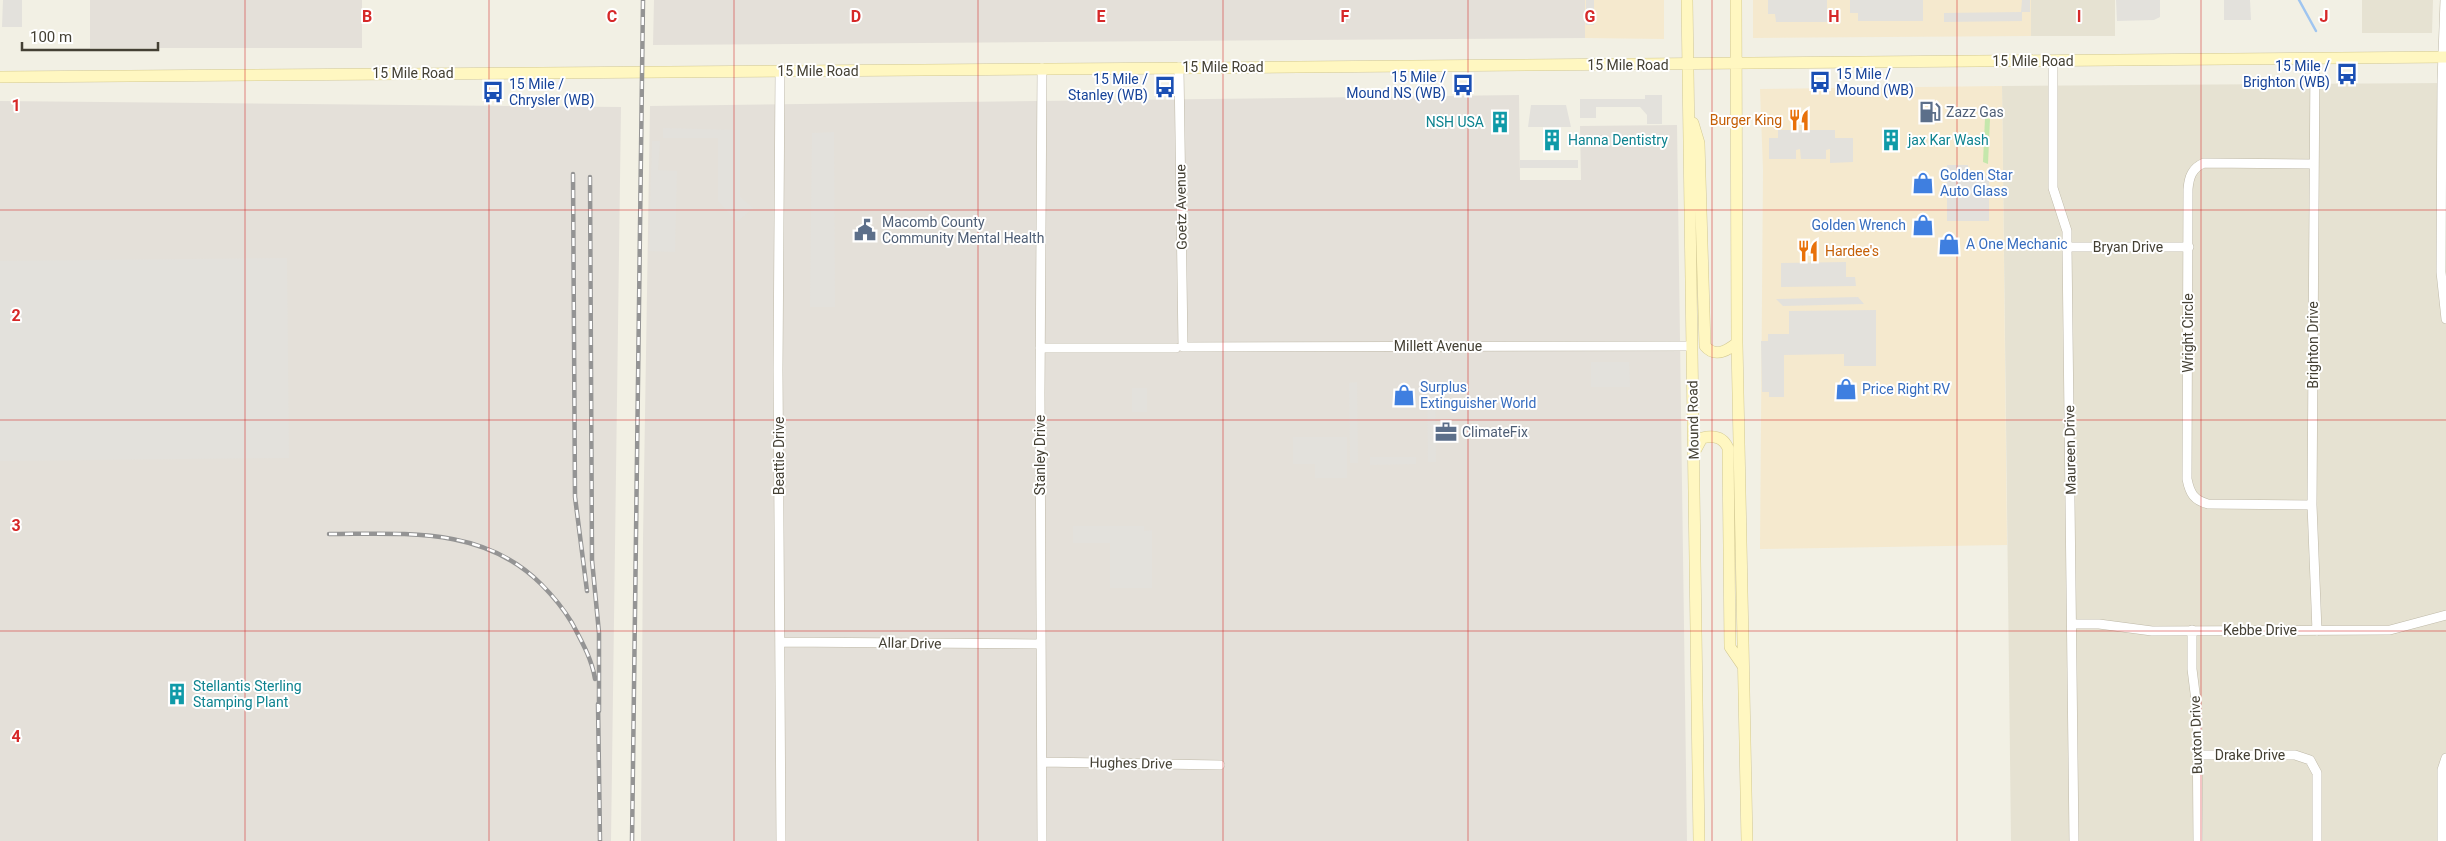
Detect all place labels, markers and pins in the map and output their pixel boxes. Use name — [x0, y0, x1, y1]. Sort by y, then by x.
place label: 15 Mile / Brighton (WB) — [2243, 58, 2330, 91]
bus stop icon: 15 Mile / Brighton (WB) — [2334, 61, 2360, 87]
place label: 15 Mile / Mound (WB) — [1836, 66, 1914, 99]
place label: 15 Mile / Mound NS (WB) — [1346, 69, 1446, 102]
bus stop icon: 15 Mile / Mound (WB) — [1807, 69, 1833, 95]
place label: 15 Mile / Stanley (WB) — [1068, 71, 1148, 104]
bus stop icon: 15 Mile / Mound NS (WB) — [1450, 72, 1476, 98]
bus stop icon: 15 Mile / Stanley (WB) — [1152, 74, 1178, 100]
place label: 15 Mile / Chrysler (WB) — [509, 76, 595, 109]
bus stop icon: 15 Mile / Chrysler (WB) — [480, 79, 506, 105]
fuel station icon: Zazz Gas — [1917, 99, 1943, 125]
place label: Zazz Gas — [1946, 104, 2004, 120]
restaurant icon: Burger King — [1786, 107, 1812, 133]
building icon: NSH USA — [1487, 109, 1513, 135]
place label: Burger King — [1710, 112, 1782, 128]
place label: NSH USA — [1426, 114, 1484, 130]
building icon: Hanna Dentistry — [1539, 127, 1565, 153]
building icon: jax Kar Wash — [1878, 127, 1904, 153]
place label: Hanna Dentistry — [1568, 132, 1668, 148]
place label: jax Kar Wash — [1907, 132, 1989, 148]
place label: Golden Star Auto Glass — [1940, 167, 2013, 199]
shop icon: Golden Star Auto Glass — [1910, 170, 1936, 196]
shop icon: Golden Wrench — [1910, 212, 1936, 238]
place label: Macomb County Community Mental Health — [882, 214, 1044, 246]
public building icon: Macomb County Community Mental Health — [852, 217, 878, 243]
place label: Golden Wrench — [1811, 217, 1906, 233]
shop icon: A One Mechanic — [1936, 231, 1962, 257]
place label: A One Mechanic — [1966, 236, 2068, 252]
restaurant icon: Hardee's — [1795, 238, 1821, 264]
place label: Hardee's — [1825, 243, 1879, 259]
shop icon: Price Right RV — [1833, 376, 1859, 402]
place label: Surplus Extinguisher World — [1420, 379, 1536, 411]
place label: Price Right RV — [1862, 381, 1950, 397]
shop icon: Surplus Extinguisher World — [1391, 382, 1417, 408]
office icon: ClimateFix — [1433, 419, 1459, 445]
place label: ClimateFix — [1462, 424, 1528, 440]
place label: Stellantis Sterling Stamping Plant — [193, 678, 302, 710]
building icon: Stellantis Sterling Stamping Plant — [164, 681, 190, 707]

